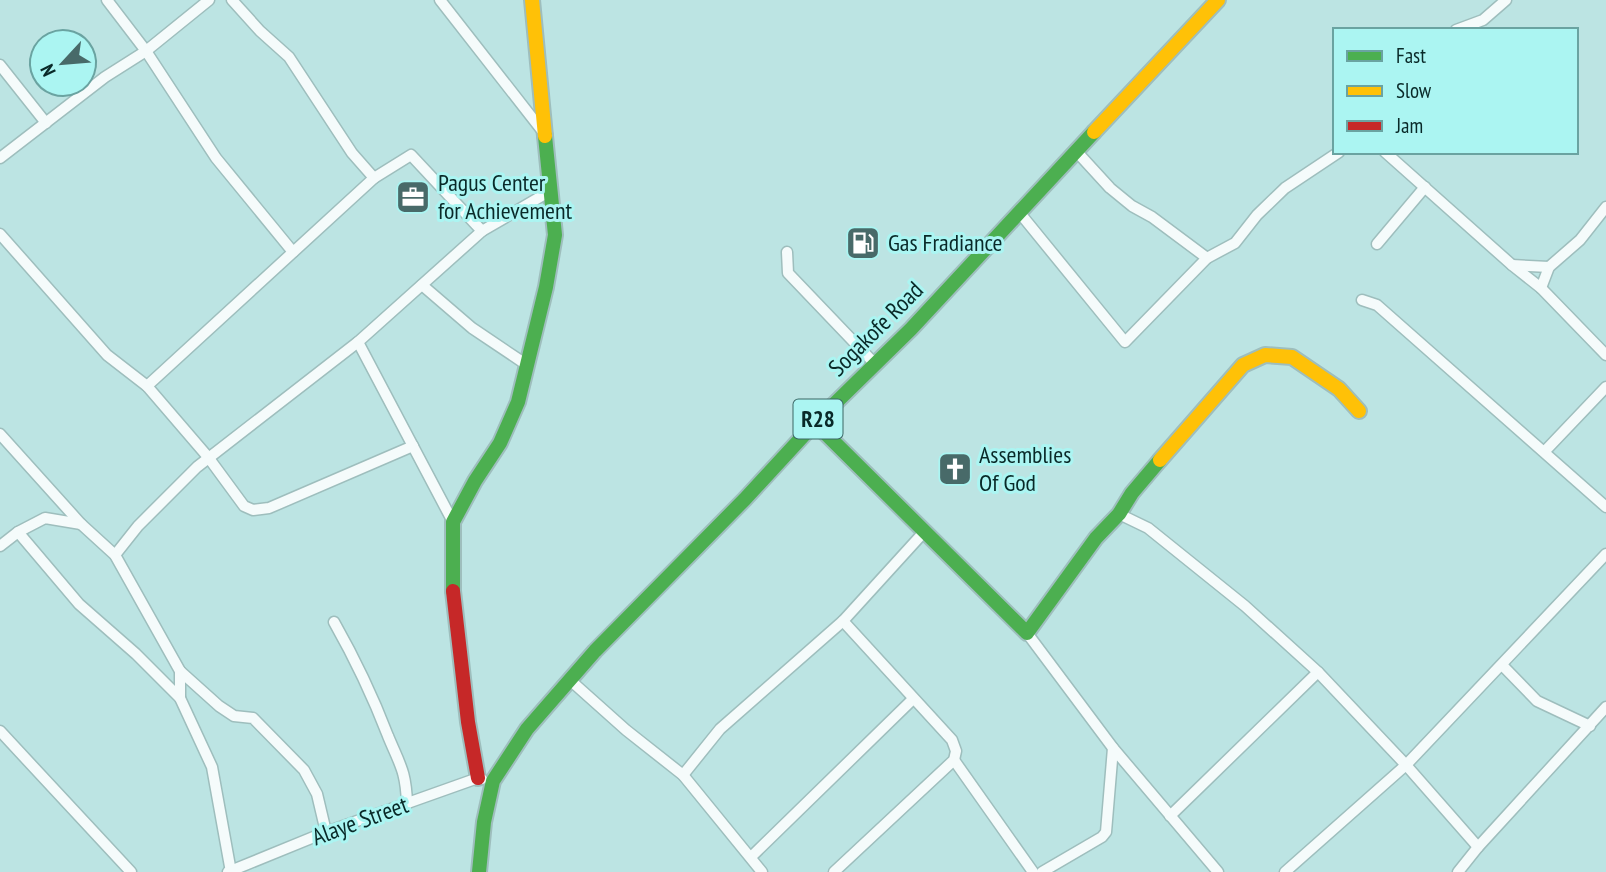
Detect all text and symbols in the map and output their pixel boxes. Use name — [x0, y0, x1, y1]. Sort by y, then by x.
north arrow — [28, 28, 98, 98]
legend — [1333, 28, 1578, 154]
text: Fast — [1396, 42, 1426, 69]
text: N — [35, 61, 61, 80]
text: Slow — [1396, 77, 1432, 104]
text: Jam — [1395, 112, 1423, 139]
place label: Pagus Center for Achievement — [438, 167, 573, 226]
office icon: Pagus Center for Achievement — [394, 178, 432, 216]
fuel station icon: Gas Fradiance — [844, 224, 882, 262]
place label: Gas Fradiance — [888, 227, 1002, 258]
street label: Sogakofe Road — [822, 275, 930, 383]
road number: R28 — [794, 400, 842, 438]
place label: Assemblies Of God — [979, 439, 1071, 498]
church icon: Assemblies Of God — [936, 450, 974, 488]
street label: Alaye Street — [307, 789, 413, 852]

